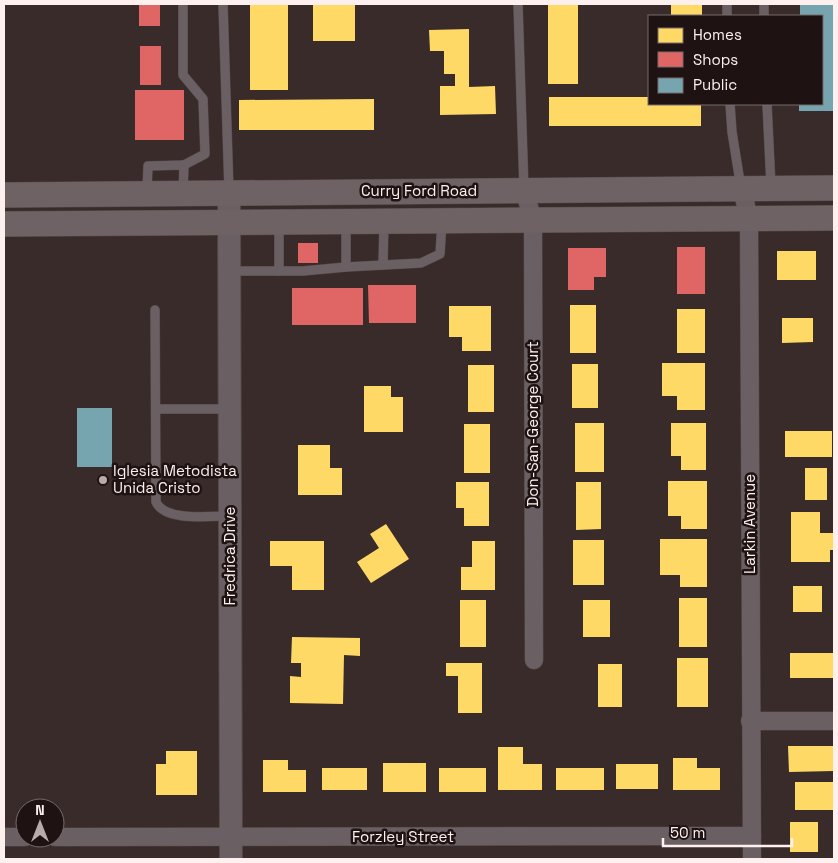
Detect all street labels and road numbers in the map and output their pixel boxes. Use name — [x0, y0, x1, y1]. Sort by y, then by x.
street label: Curry Ford Road — [361, 181, 477, 200]
street label: Don-San-George Court — [523, 341, 542, 507]
street label: Larkin Avenue — [740, 474, 759, 574]
street label: Fredrica Drive — [220, 507, 239, 605]
street label: Forzley Street — [352, 827, 454, 846]

